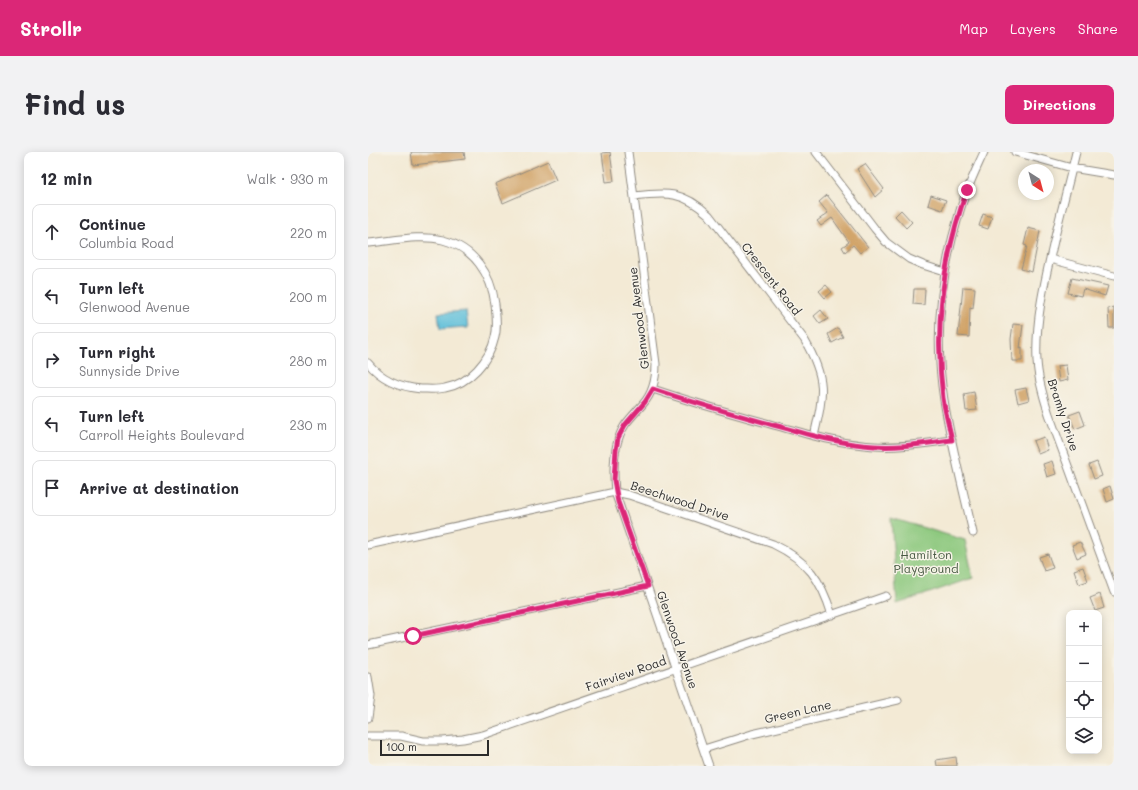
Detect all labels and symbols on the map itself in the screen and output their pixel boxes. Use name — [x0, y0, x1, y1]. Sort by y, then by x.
north arrow — [1018, 164, 1054, 200]
route end — [958, 181, 976, 199]
street label: Crescent Road — [738, 239, 805, 318]
street label: Glenwood Avenue — [624, 266, 652, 370]
street label: Bramly Drive — [1045, 376, 1083, 453]
street label: Beechwood Drive — [629, 477, 732, 524]
park label: Hamilton Playground — [893, 546, 959, 576]
street label: Glenwood Avenue — [654, 589, 702, 691]
route start — [404, 627, 422, 645]
street label: Fairview Road — [583, 652, 669, 694]
street label: Green Lane — [763, 696, 833, 726]
scale bar — [380, 738, 489, 757]

